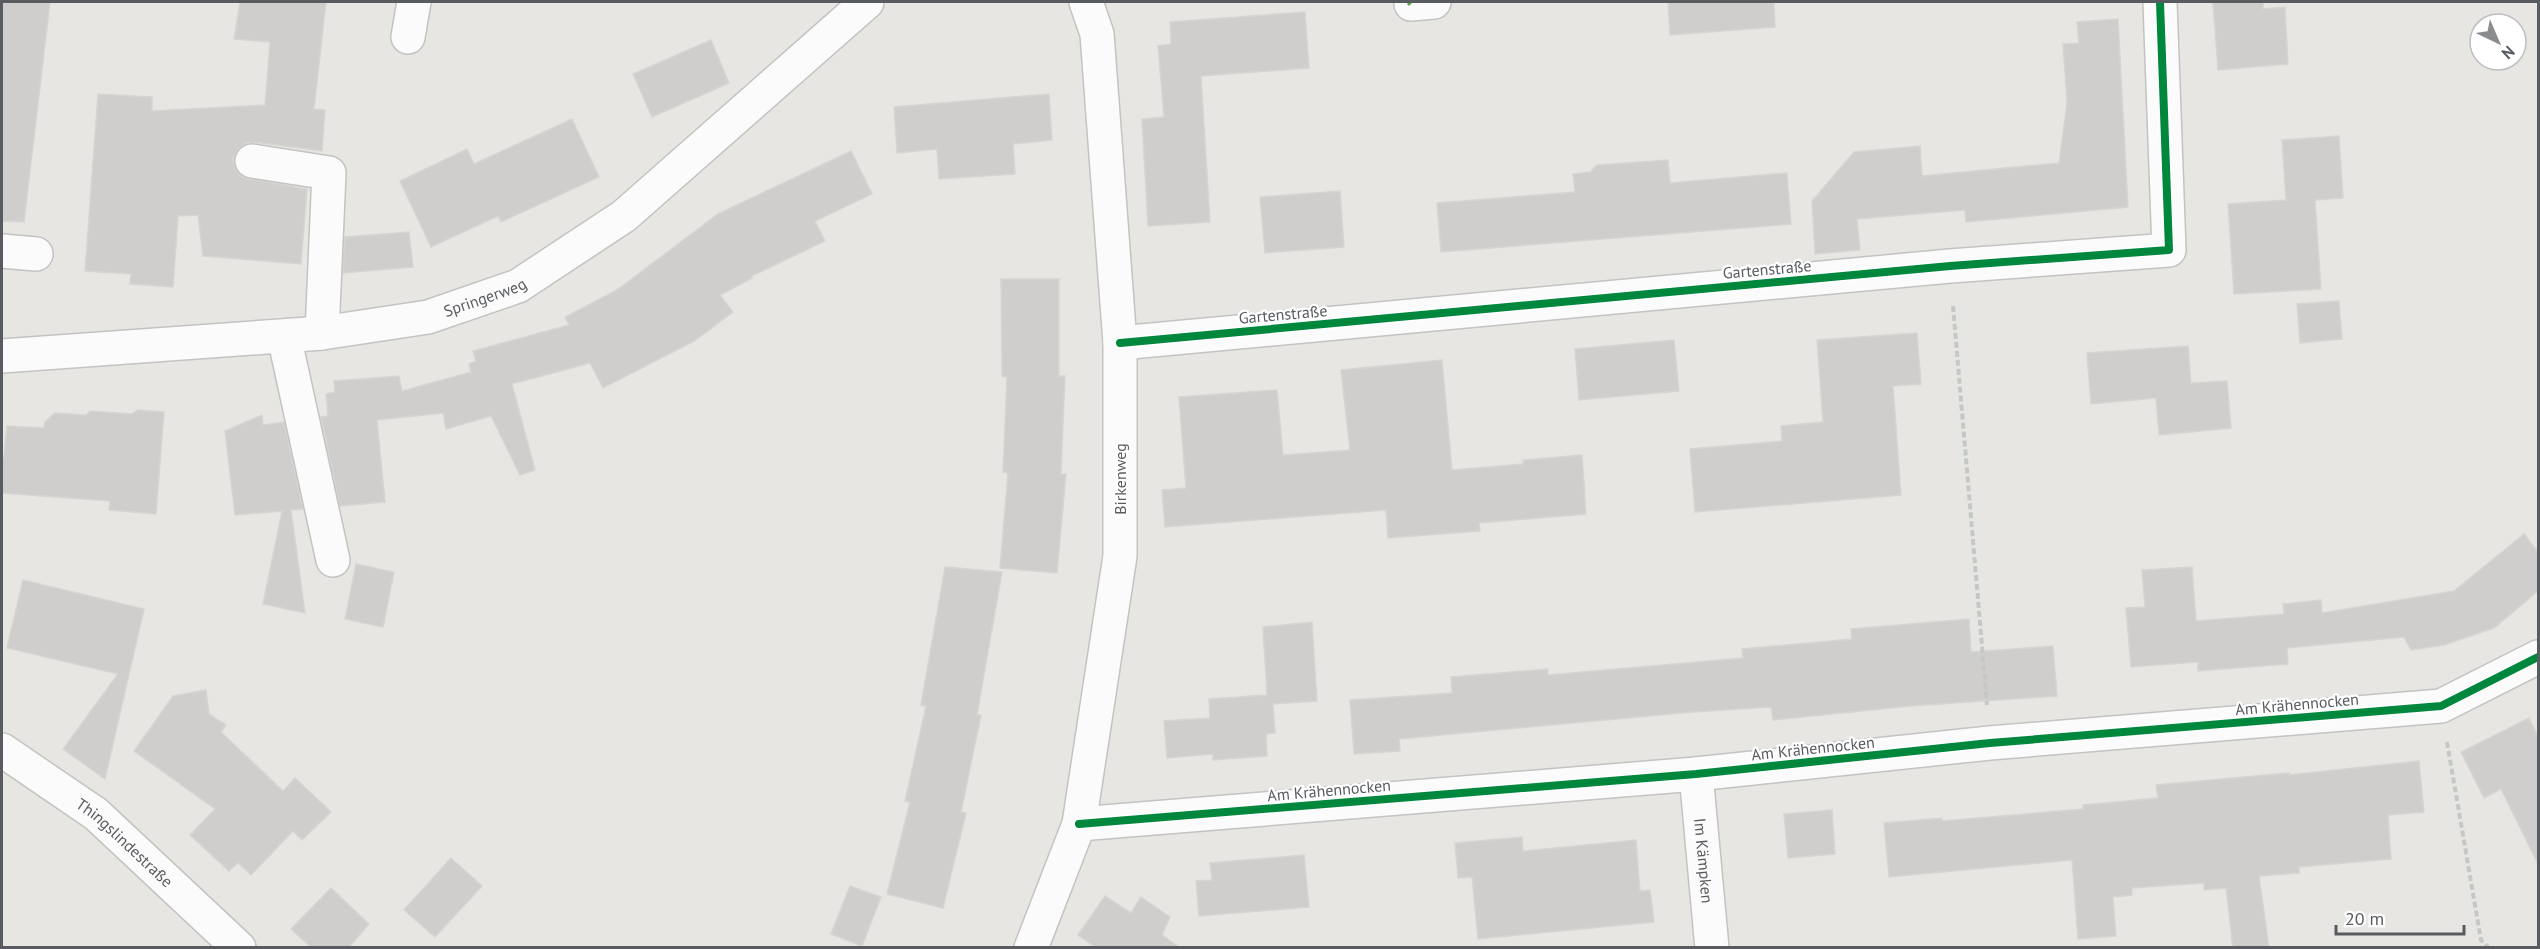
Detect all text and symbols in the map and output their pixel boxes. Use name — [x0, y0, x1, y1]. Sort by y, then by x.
north arrow — [2468, 12, 2528, 72]
text: N — [2498, 42, 2519, 64]
street label: Gartenstraße — [1722, 255, 1812, 283]
street label: Springerweg — [441, 273, 530, 321]
street label: Gartenstraße — [1238, 300, 1328, 328]
street label: Birkenweg — [1110, 443, 1130, 515]
street label: Am Krähennocken — [2234, 689, 2360, 719]
street label: Am Krähennocken — [1750, 732, 1876, 764]
street label: Am Krähennocken — [1266, 775, 1392, 805]
street label: Thingslindestraße — [73, 794, 177, 891]
street label: Im Kämpken — [1690, 817, 1718, 904]
scale bar — [2336, 898, 2464, 936]
text: 20 m — [2345, 907, 2384, 930]

